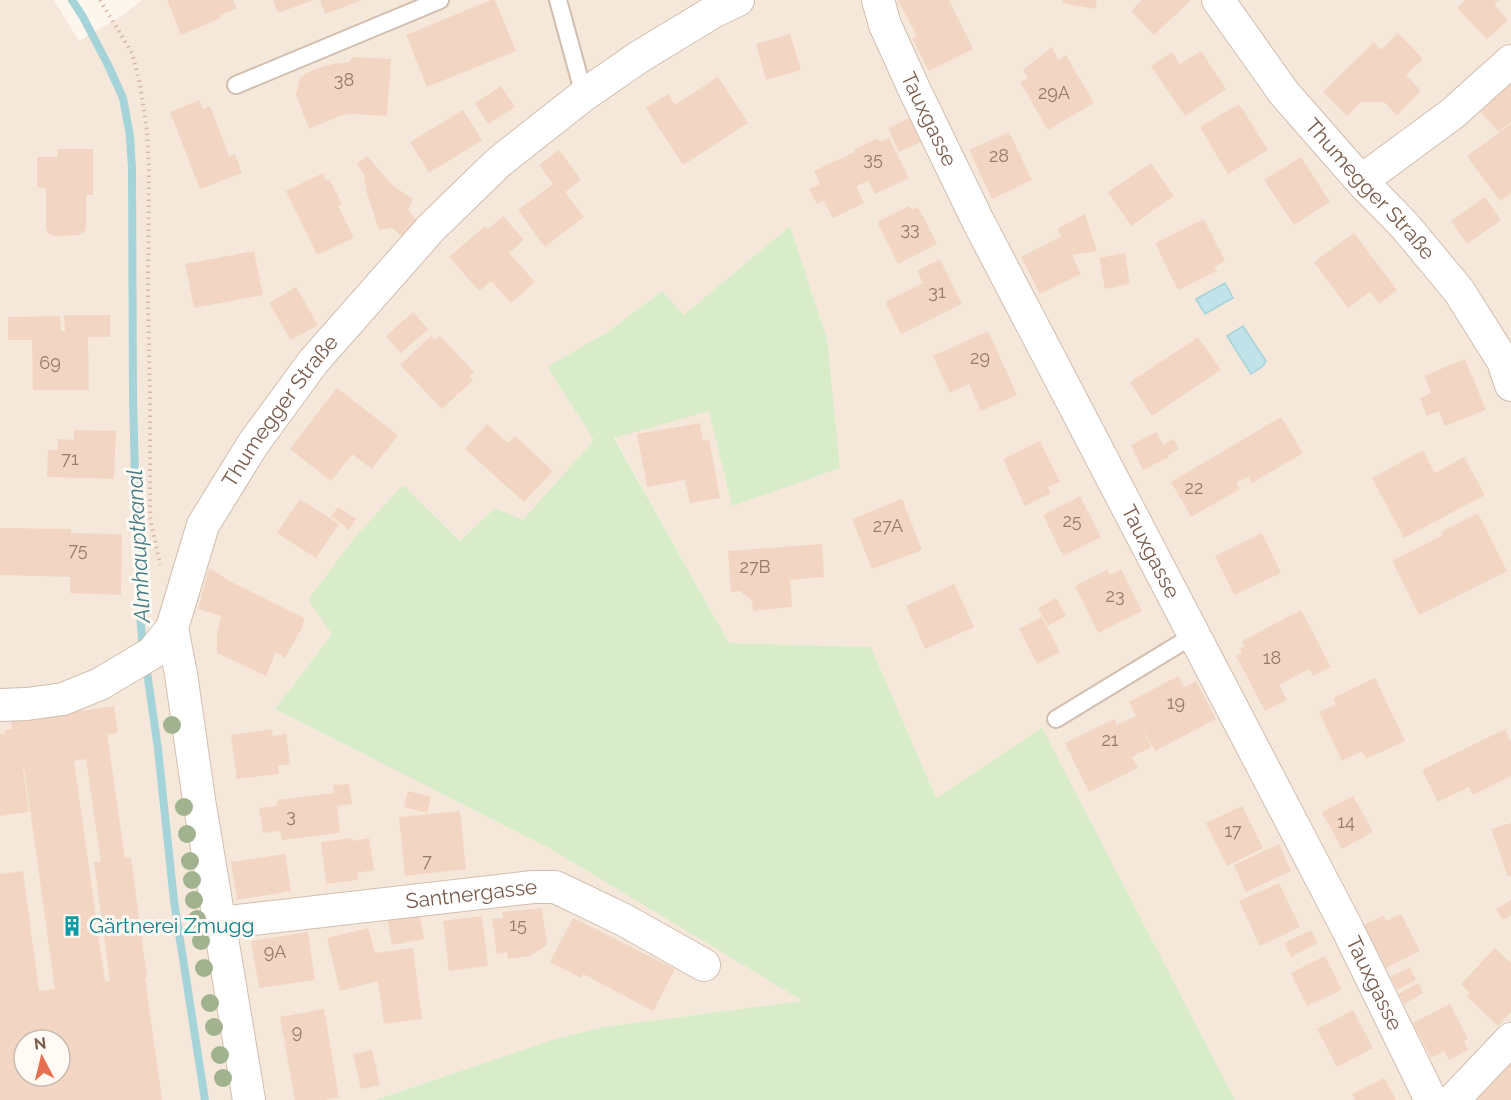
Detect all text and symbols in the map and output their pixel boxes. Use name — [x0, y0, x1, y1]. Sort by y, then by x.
street label: Tauxgasse — [896, 68, 963, 170]
house number: 38 — [334, 69, 354, 90]
house number: 29A — [1038, 82, 1070, 103]
street label: Thumegger Straße — [1300, 113, 1441, 265]
house number: 28 — [989, 145, 1009, 166]
house number: 35 — [863, 148, 883, 169]
house number: 33 — [900, 218, 920, 239]
house number: 31 — [928, 281, 946, 302]
street label: Thumegger Straße — [216, 330, 343, 492]
house number: 29 — [970, 347, 990, 368]
house number: 69 — [39, 352, 61, 373]
house number: 71 — [61, 448, 79, 469]
water label: Almhauptkanal — [121, 469, 155, 624]
house number: 22 — [1185, 477, 1203, 498]
street label: Tauxgasse — [1116, 501, 1186, 602]
house number: 25 — [1062, 510, 1082, 531]
house number: 27A — [873, 515, 903, 536]
house number: 75 — [68, 539, 88, 560]
house number: 27B — [740, 556, 771, 577]
house number: 23 — [1106, 585, 1125, 606]
house number: 18 — [1263, 647, 1281, 668]
house number: 19 — [1167, 692, 1185, 713]
house number: 21 — [1101, 729, 1119, 750]
house number: 3 — [286, 805, 296, 826]
house number: 14 — [1337, 811, 1355, 832]
house number: 17 — [1224, 820, 1242, 841]
house number: 7 — [422, 850, 432, 871]
street label: Santnergasse — [404, 874, 538, 914]
place label: Gärtnerei Zmugg — [89, 913, 255, 938]
building icon: Gärtnerei Zmugg — [60, 914, 84, 938]
house number: 15 — [509, 914, 527, 935]
street label: Tauxgasse — [1341, 932, 1408, 1034]
house number: 9A — [264, 941, 286, 962]
house number: 9 — [292, 1021, 302, 1042]
north arrow — [12, 1028, 72, 1088]
text: N — [33, 1033, 47, 1054]

